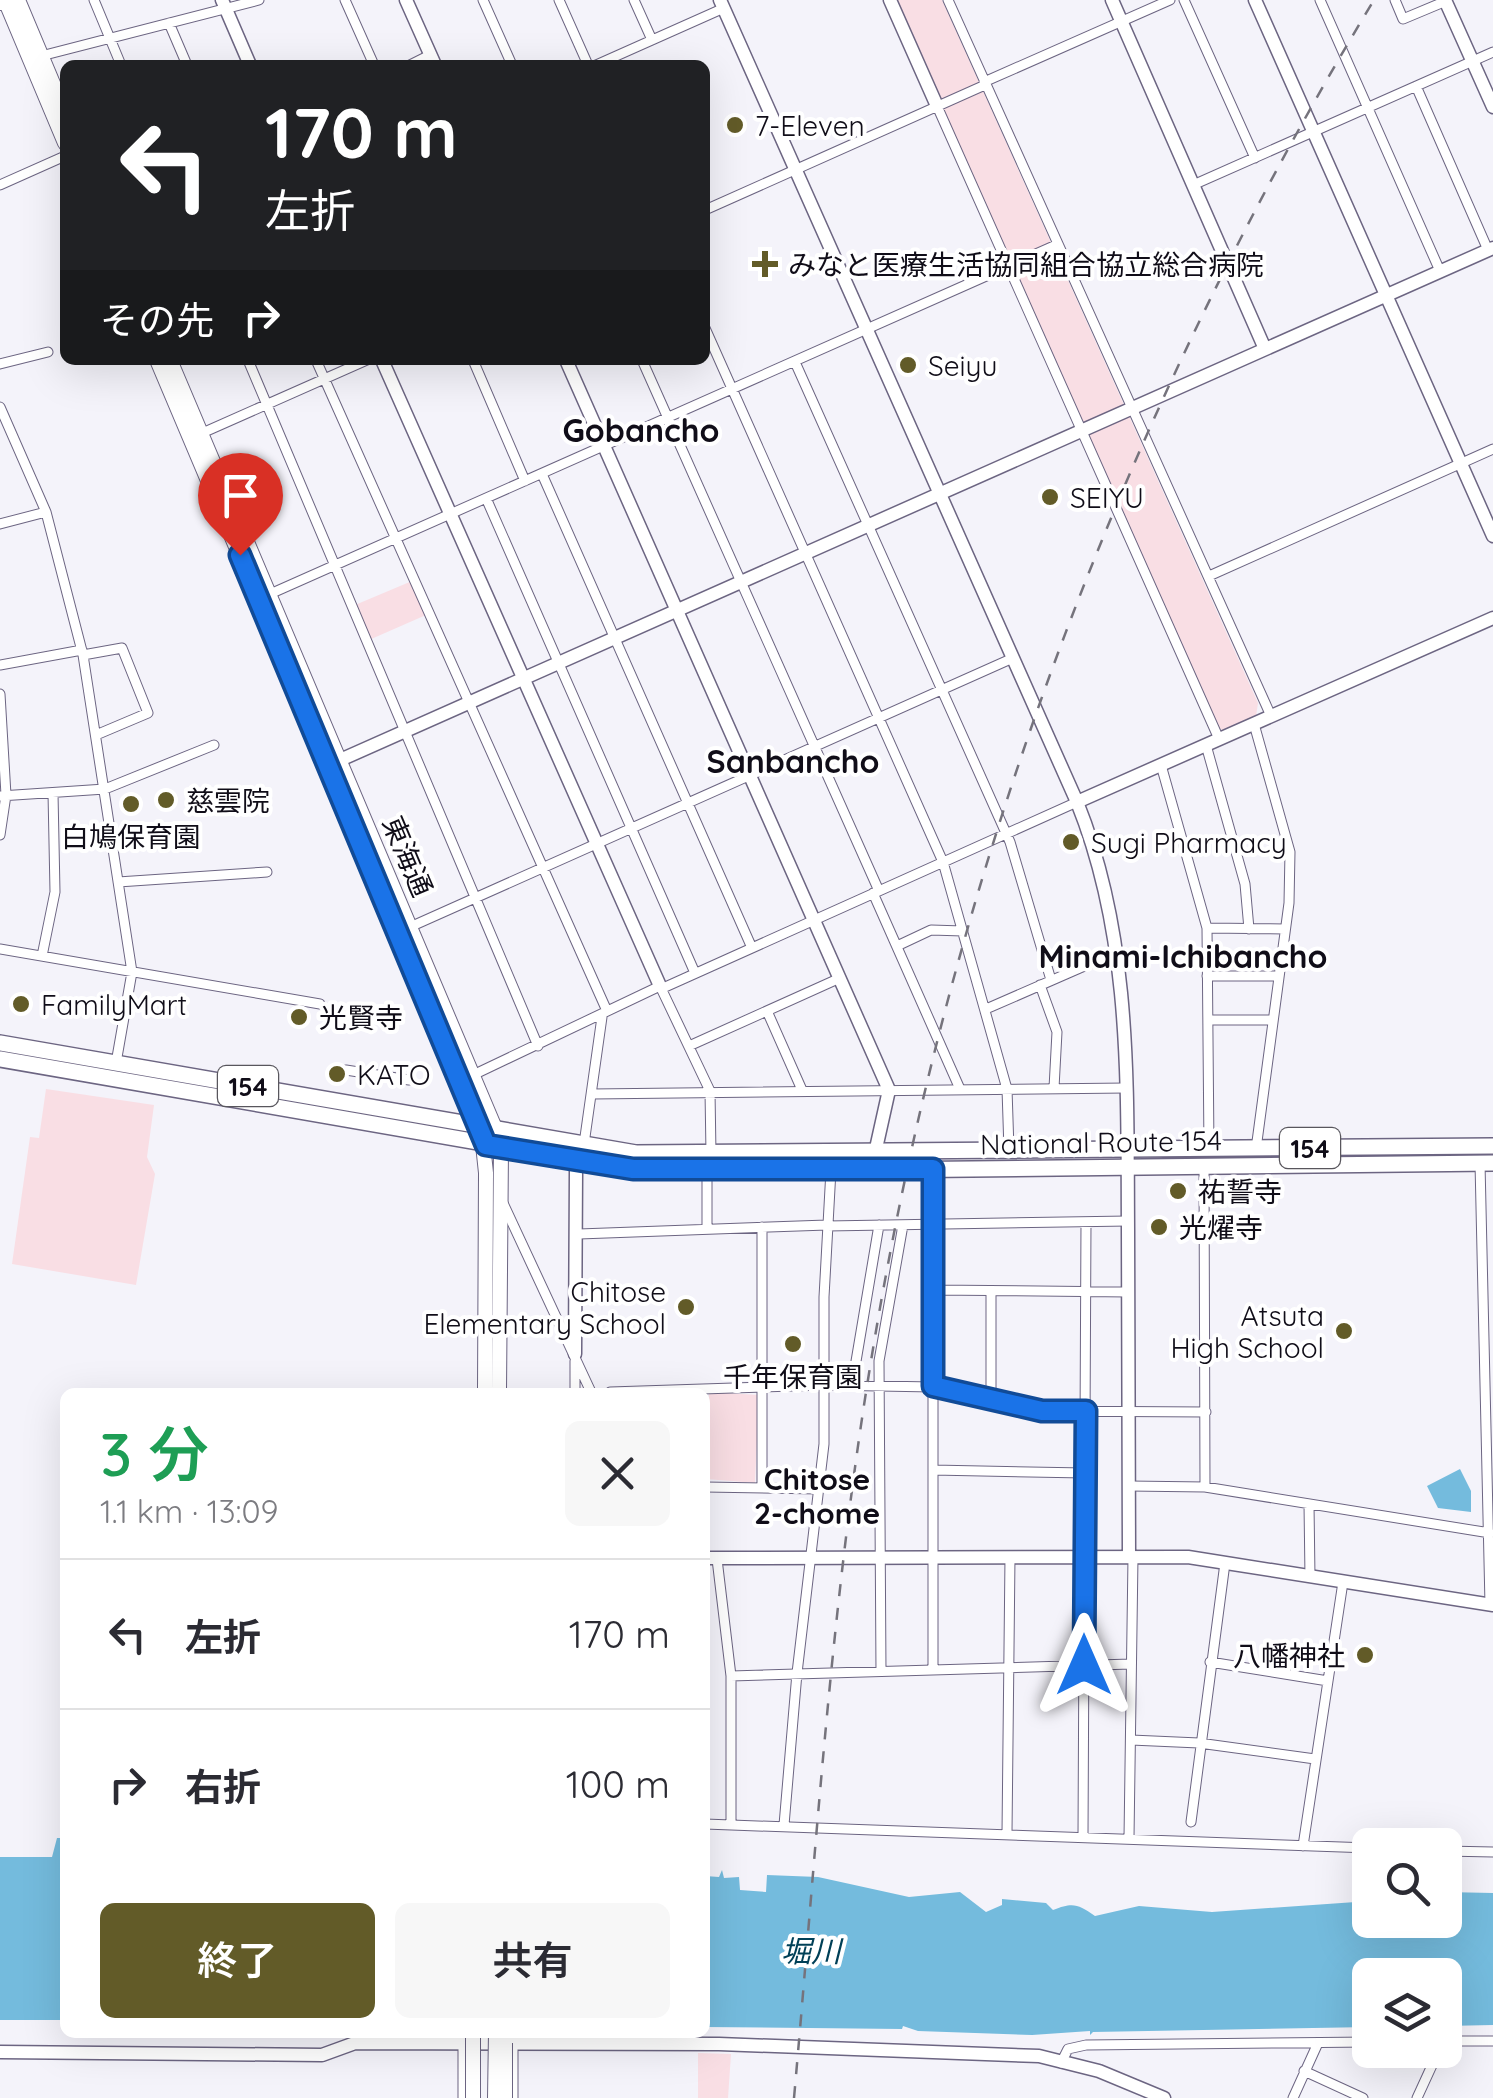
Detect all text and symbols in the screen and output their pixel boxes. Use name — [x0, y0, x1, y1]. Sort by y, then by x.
text: 170 m — [265, 88, 458, 176]
icon: left — [100, 100, 230, 230]
place label: 7-Eleven — [755, 108, 865, 143]
marker: 7-Eleven — [724, 114, 746, 136]
text: 左折 — [265, 182, 355, 238]
place label: みなと医療生活協同組合協立総合病院 — [788, 247, 1264, 282]
marker: みなと医療生活協同組合協立総合病院 — [752, 251, 778, 277]
icon: right — [234, 290, 289, 345]
text: その先 — [100, 296, 214, 344]
place label: Seiyu — [928, 348, 997, 383]
marker: Seiyu — [897, 354, 919, 376]
district label: Gobancho — [563, 410, 719, 450]
pin — [198, 453, 283, 556]
icon: arrive — [213, 468, 268, 523]
place label: SEIYU — [1070, 480, 1144, 515]
marker: SEIYU — [1039, 486, 1061, 508]
district label: Sanbancho — [707, 741, 879, 781]
place label: 慈雲院 — [186, 783, 270, 818]
marker: 慈雲院 — [155, 789, 177, 811]
marker: 白鳩保育園 — [120, 793, 142, 815]
street label: 東海通 — [375, 810, 441, 902]
place label: 白鳩保育園 — [61, 819, 201, 854]
place label: Sugi Pharmacy — [1091, 825, 1287, 860]
marker: Sugi Pharmacy — [1060, 831, 1082, 853]
district label: Minami-Ichibancho — [1038, 936, 1328, 976]
place label: FamilyMart — [41, 987, 187, 1022]
marker: FamilyMart — [10, 993, 32, 1015]
place label: 光賢寺 — [319, 1000, 403, 1035]
marker: 光賢寺 — [288, 1006, 310, 1028]
place label: KATO — [357, 1057, 430, 1092]
marker: KATO — [326, 1063, 348, 1085]
road number: 154 — [218, 1066, 278, 1106]
street label: National Route 154 — [980, 1122, 1222, 1162]
road number: 154 — [1280, 1128, 1340, 1168]
place label: 祐誓寺 — [1198, 1174, 1282, 1209]
marker: 祐誓寺 — [1167, 1180, 1189, 1202]
place label: 光燿寺 — [1179, 1210, 1263, 1245]
marker: 光燿寺 — [1148, 1216, 1170, 1238]
place label: Chitose Elementary School — [423, 1274, 666, 1341]
marker: Chitose Elementary School — [675, 1296, 697, 1318]
place label: Atsuta High School — [1170, 1298, 1324, 1365]
marker: Atsuta High School — [1333, 1320, 1355, 1342]
marker: 千年保育園 — [782, 1333, 804, 1355]
place label: 千年保育園 — [723, 1359, 863, 1394]
text: 3 分 — [100, 1416, 209, 1491]
button: close — [565, 1421, 670, 1526]
district label: Chitose 2-chome — [754, 1460, 880, 1532]
text: 1.1 km · 13:09 — [100, 1491, 278, 1531]
icon: left — [100, 1607, 155, 1662]
text: 170 m — [569, 1610, 670, 1658]
text: 左折 — [185, 1613, 261, 1661]
position arrow — [1032, 1613, 1136, 1717]
place label: 八幡神社 — [1233, 1638, 1345, 1673]
marker: 八幡神社 — [1354, 1644, 1376, 1666]
icon: right — [100, 1757, 155, 1812]
text: 100 m — [566, 1760, 670, 1808]
text: 右折 — [185, 1763, 261, 1811]
map controls — [1352, 1828, 1462, 2068]
button: search — [1352, 1828, 1462, 1938]
button: 終了 — [100, 1903, 375, 2018]
button: 共有 — [395, 1903, 670, 2018]
water label: 堀川 — [781, 1932, 844, 1970]
button: layers — [1352, 1958, 1462, 2068]

